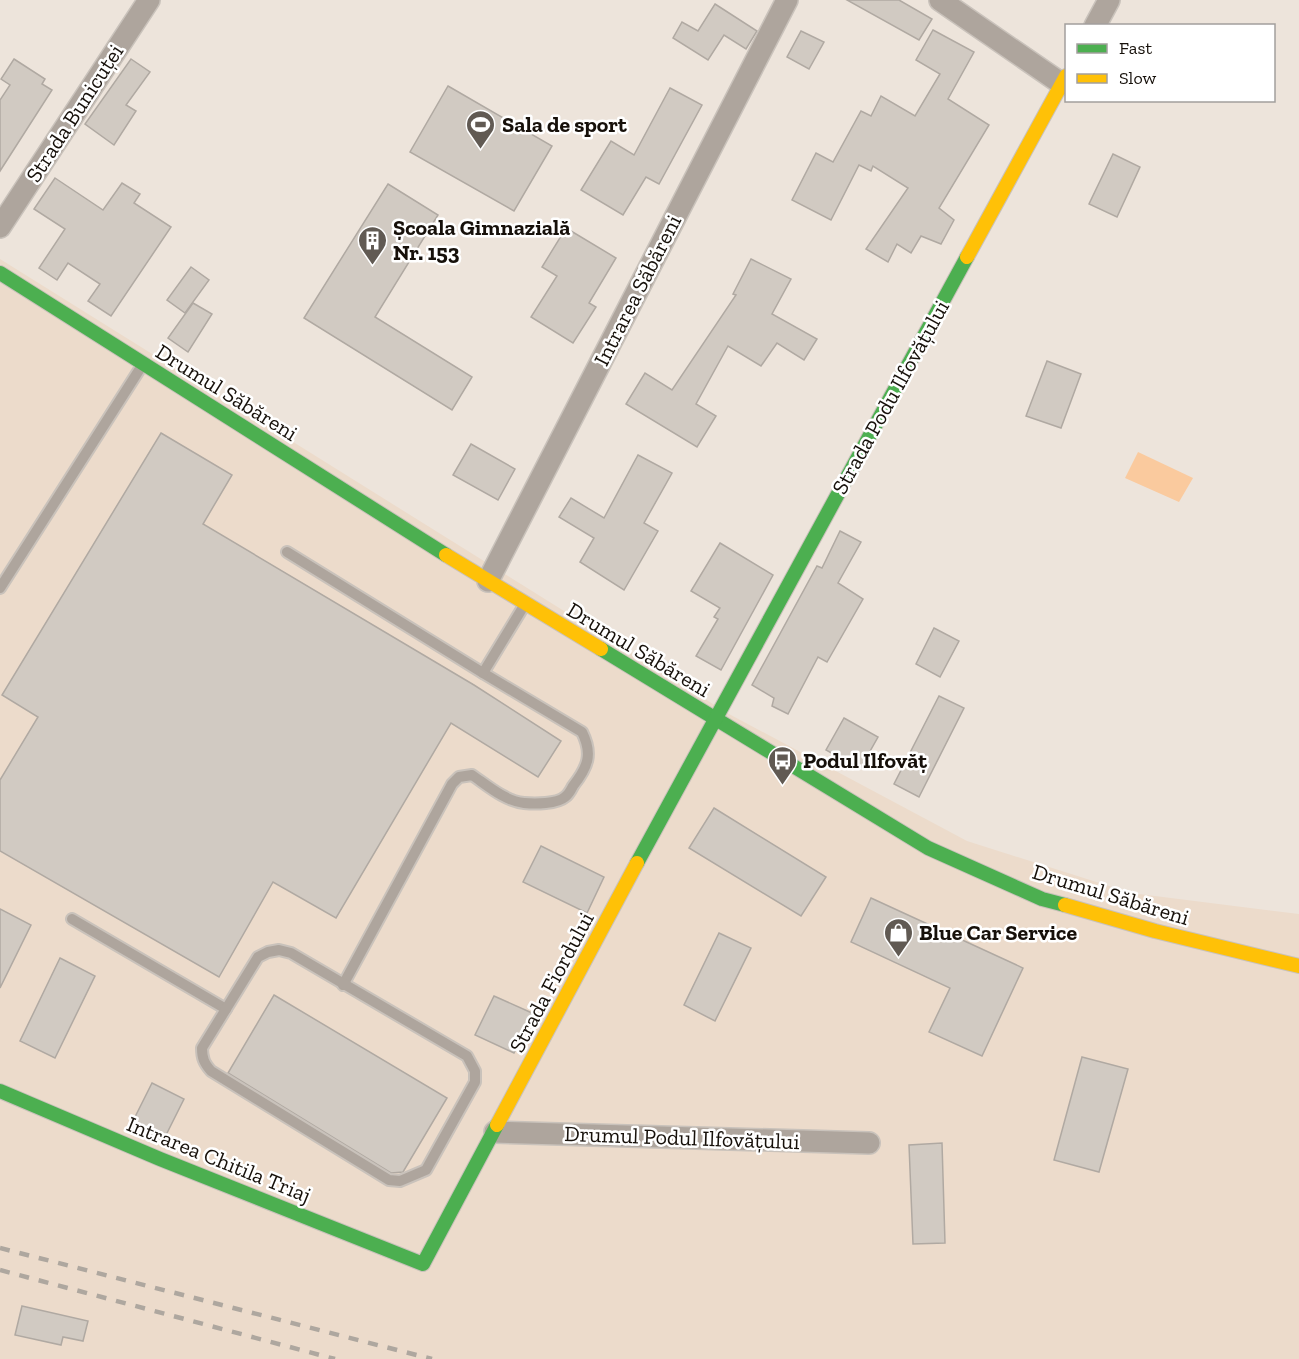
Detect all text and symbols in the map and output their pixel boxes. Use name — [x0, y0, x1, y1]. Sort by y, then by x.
legend — [1065, 24, 1275, 102]
text: Fast — [1119, 37, 1152, 59]
street label: Strada Bunicuței — [20, 39, 129, 187]
text: Slow — [1119, 67, 1156, 89]
sports icon: Sala de sport — [465, 108, 497, 150]
place label: Sala de sport — [502, 111, 627, 138]
street label: Intrarea Săbăreni — [588, 210, 687, 370]
place label: Școala Gimnazială Nr. 153 — [393, 214, 570, 266]
building icon: Școala Gimnazială Nr. 153 — [356, 224, 388, 266]
street label: Strada Podu Ilfovățului — [826, 295, 955, 499]
street label: Drumul Săbăreni — [151, 338, 303, 447]
street label: Drumul Săbăreni — [562, 596, 715, 703]
bus stop icon: Podul Ilfovăț — [766, 744, 798, 786]
place label: Podul Ilfovăț — [803, 747, 927, 774]
street label: Drumul Săbăreni — [1029, 858, 1192, 931]
street label: Strada Fiordului — [503, 907, 600, 1057]
shop icon: Blue Car Service — [882, 916, 914, 958]
place label: Blue Car Service — [919, 919, 1077, 946]
street label: Intrarea Chitila Triaj — [123, 1110, 315, 1209]
street label: Drumul Podul Ilfovățului — [564, 1120, 800, 1155]

